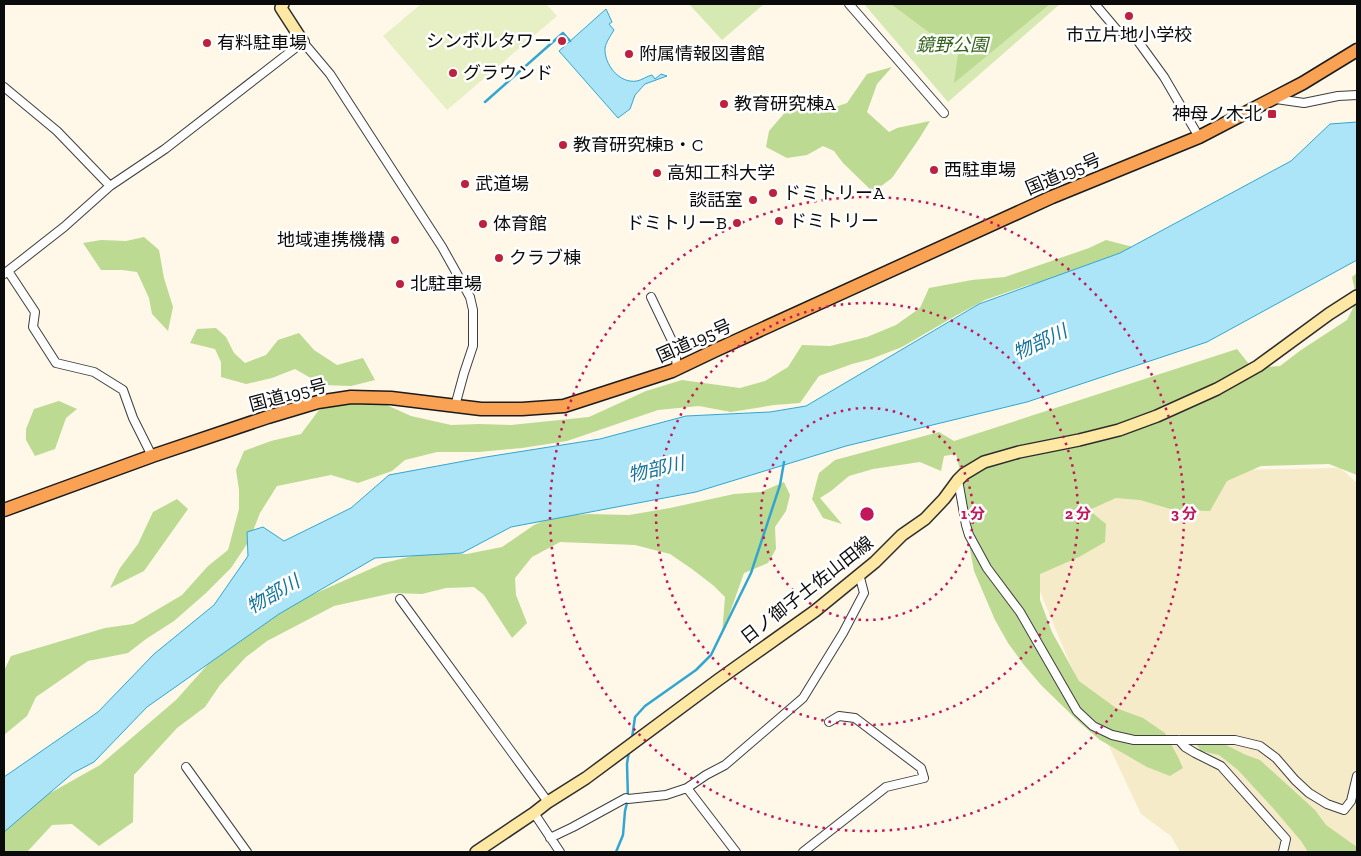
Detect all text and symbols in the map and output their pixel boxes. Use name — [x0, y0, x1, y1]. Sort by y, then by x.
marker: 市立片地小学校 — [1123, 10, 1135, 22]
place label: 市立片地小学校 — [1066, 24, 1192, 46]
place label: シンボルタワー — [426, 30, 552, 52]
place label: 有料駐車場 — [217, 32, 307, 54]
park label: 鏡野公園 — [916, 34, 991, 56]
marker: シンボルタワー — [556, 35, 568, 47]
marker: 有料駐車場 — [201, 37, 213, 49]
place label: 附属情報図書館 — [639, 43, 765, 65]
marker: 附属情報図書館 — [623, 48, 635, 60]
place label: グラウンド — [463, 62, 553, 84]
marker: グラウンド — [447, 67, 459, 79]
place label: 教育研究棟A — [734, 93, 836, 115]
marker: 教育研究棟A — [718, 98, 730, 110]
place label: 神母ノ木北 — [1172, 103, 1262, 125]
marker: 神母ノ木北 — [1266, 108, 1278, 120]
place label: 教育研究棟B・C — [573, 134, 704, 156]
marker: 教育研究棟B・C — [557, 139, 569, 151]
street label: 国道195号 — [1022, 148, 1104, 200]
place label: 西駐車場 — [944, 159, 1016, 181]
place label: 高知工科大学 — [667, 162, 775, 184]
marker: 西駐車場 — [928, 164, 940, 176]
marker: 高知工科大学 — [651, 167, 663, 179]
place label: 武道場 — [475, 173, 529, 195]
marker: 武道場 — [459, 178, 471, 190]
place label: ドミトリーA — [783, 182, 885, 204]
marker: ドミトリーA — [767, 187, 779, 199]
place label: 談話室 — [689, 189, 743, 211]
marker: 談話室 — [747, 194, 759, 206]
place label: ドミトリー — [789, 210, 879, 232]
place label: ドミトリーB — [626, 212, 727, 234]
place label: 体育館 — [493, 213, 547, 235]
marker: ドミトリー — [773, 215, 785, 227]
marker: ドミトリーB — [731, 217, 743, 229]
marker: 体育館 — [477, 218, 489, 230]
place label: 地域連携機構 — [277, 229, 385, 251]
marker: 地域連携機構 — [389, 234, 401, 246]
place label: クラブ棟 — [509, 247, 581, 269]
marker: クラブ棟 — [493, 252, 505, 264]
place label: 北駐車場 — [410, 273, 482, 295]
marker: 北駐車場 — [394, 278, 406, 290]
street label: 国道195号 — [653, 315, 735, 367]
water label: 物部川 — [1009, 319, 1072, 364]
street label: 国道195号 — [247, 374, 329, 416]
water label: 物部川 — [626, 451, 688, 487]
centre of rings — [858, 505, 876, 523]
text: 1 分 — [961, 505, 985, 523]
text: 2 分 — [1065, 505, 1091, 523]
text: 3 分 — [1171, 505, 1197, 523]
street label: 日ノ御子土佐山田線 — [736, 531, 878, 649]
water label: 物部川 — [243, 569, 305, 618]

